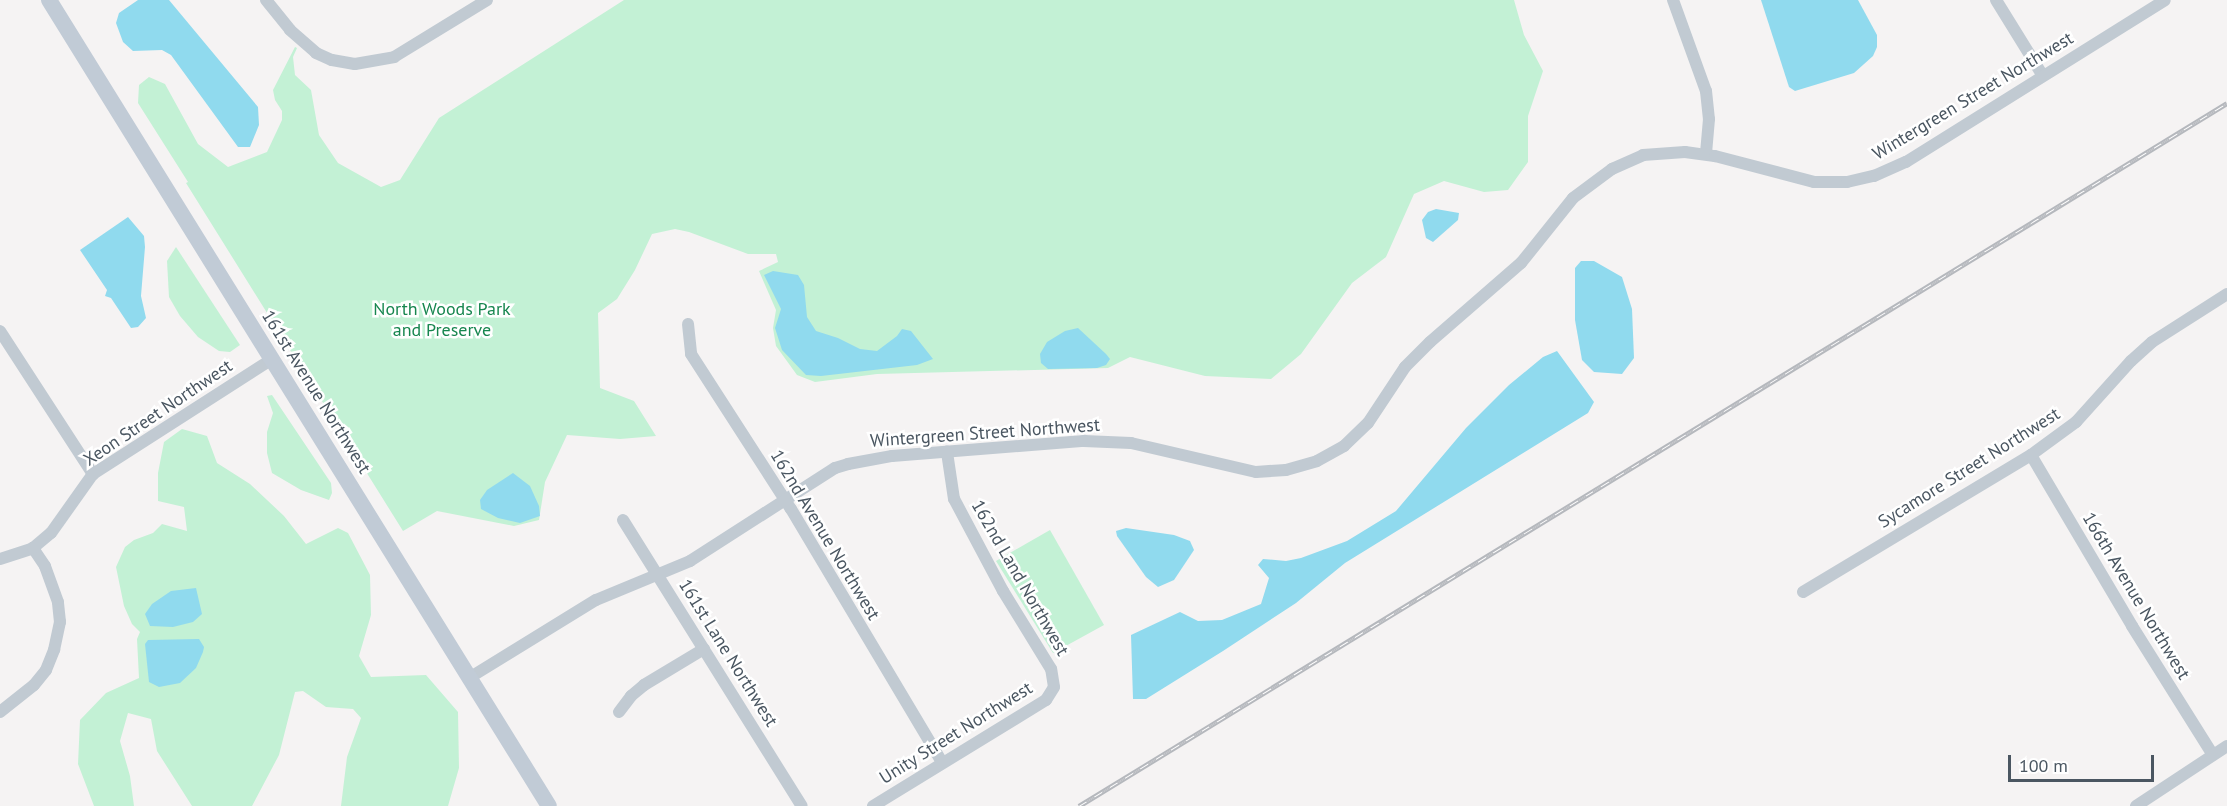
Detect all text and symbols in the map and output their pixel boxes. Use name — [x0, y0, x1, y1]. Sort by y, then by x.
street label: Wintergreen Street Northwest — [1869, 27, 2077, 165]
park label: North Woods Park and Preserve — [373, 299, 511, 342]
street label: 161st Avenue Northwest — [257, 306, 375, 478]
street label: Xeon Street Northwest — [80, 355, 236, 471]
street label: Sycamore Street Northwest — [1874, 403, 2064, 533]
street label: Wintergreen Street Northwest — [869, 414, 1101, 452]
street label: 162nd Avenue Northwest — [766, 446, 884, 624]
street label: 162nd Land Northwest — [967, 496, 1073, 660]
street label: 166th Avenue Northwest — [2077, 508, 2195, 684]
street label: 161st Lane Northwest — [674, 575, 782, 731]
street label: Unity Street Northwest — [875, 677, 1037, 789]
scale bar — [2011, 743, 2156, 781]
text: 100 m — [2019, 754, 2068, 777]

